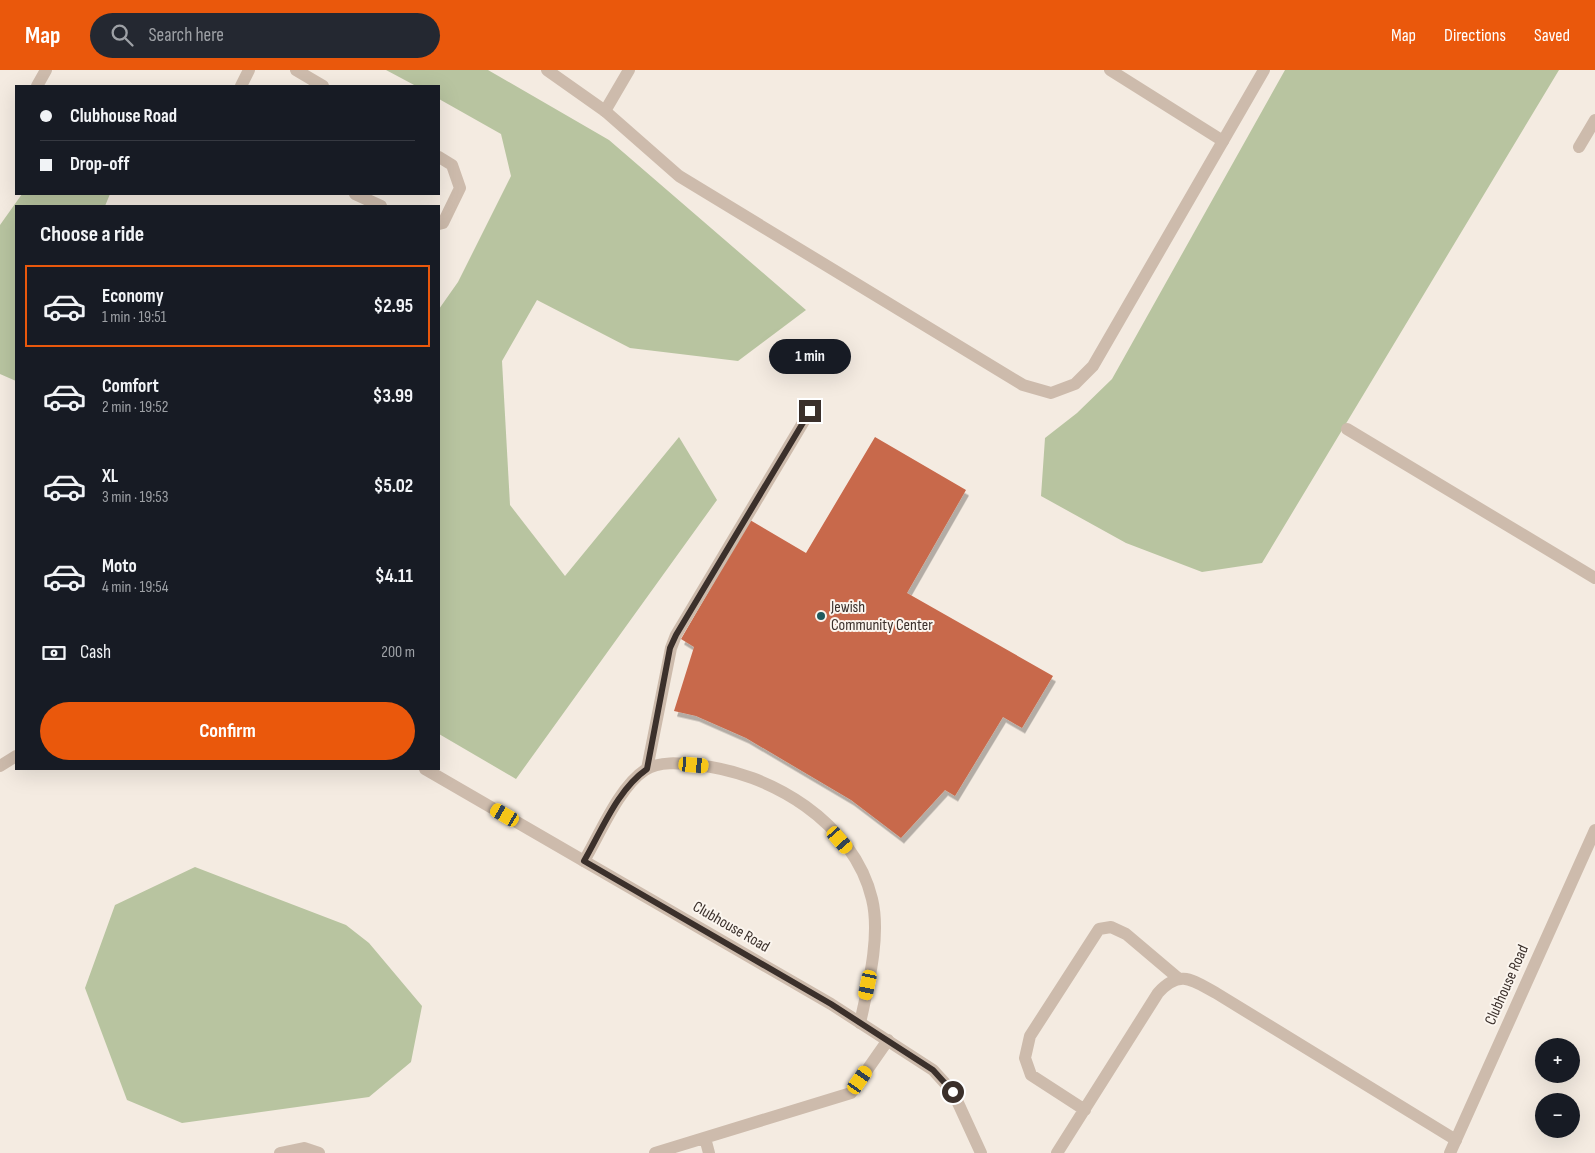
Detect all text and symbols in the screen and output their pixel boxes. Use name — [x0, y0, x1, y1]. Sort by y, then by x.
search box — [90, 13, 440, 58]
text: Map — [25, 21, 60, 50]
icon: search — [108, 21, 136, 49]
text: Search here — [148, 24, 224, 47]
text: Map — [1391, 25, 1416, 46]
text: Directions — [1444, 25, 1506, 46]
text: Saved — [1534, 25, 1570, 46]
text: Clubhouse Road — [70, 105, 177, 128]
text: Drop-off — [70, 153, 130, 176]
text: Choose a ride — [40, 221, 144, 248]
icon: car — [42, 284, 87, 329]
text: Economy — [102, 285, 164, 308]
text: $2.95 — [374, 295, 413, 318]
text: 1 min · 19:51 — [102, 308, 166, 327]
callout: 1 min — [769, 338, 851, 374]
text: 1 min — [795, 347, 825, 366]
icon: car — [42, 374, 87, 419]
text: Comfort — [102, 375, 159, 398]
text: $3.99 — [373, 385, 413, 408]
text: 2 min · 19:52 — [102, 398, 168, 417]
route end — [799, 400, 821, 422]
icon: car — [42, 464, 87, 509]
text: XL — [102, 465, 118, 488]
text: $5.02 — [374, 475, 413, 498]
text: 3 min · 19:53 — [102, 488, 168, 507]
icon: car — [42, 554, 87, 599]
text: Moto — [102, 555, 137, 578]
text: $4.11 — [375, 565, 413, 588]
text: 4 min · 19:54 — [102, 578, 168, 597]
place label: Jewish Community Center — [830, 598, 933, 635]
marker: Jewish Community Center — [815, 610, 827, 622]
icon: cash — [40, 639, 68, 667]
text: Cash — [80, 641, 111, 664]
text: 200 m — [381, 643, 415, 662]
button: Confirm — [40, 702, 415, 760]
car — [678, 756, 709, 774]
car — [488, 801, 521, 829]
car — [824, 824, 855, 856]
street label: Clubhouse Road — [689, 897, 773, 957]
street label: Clubhouse Road — [1481, 942, 1533, 1028]
car — [857, 969, 878, 1001]
map controls — [1535, 1038, 1580, 1138]
button: + — [1535, 1038, 1580, 1083]
car — [845, 1063, 874, 1097]
route start — [942, 1081, 964, 1103]
button: − — [1535, 1093, 1580, 1138]

